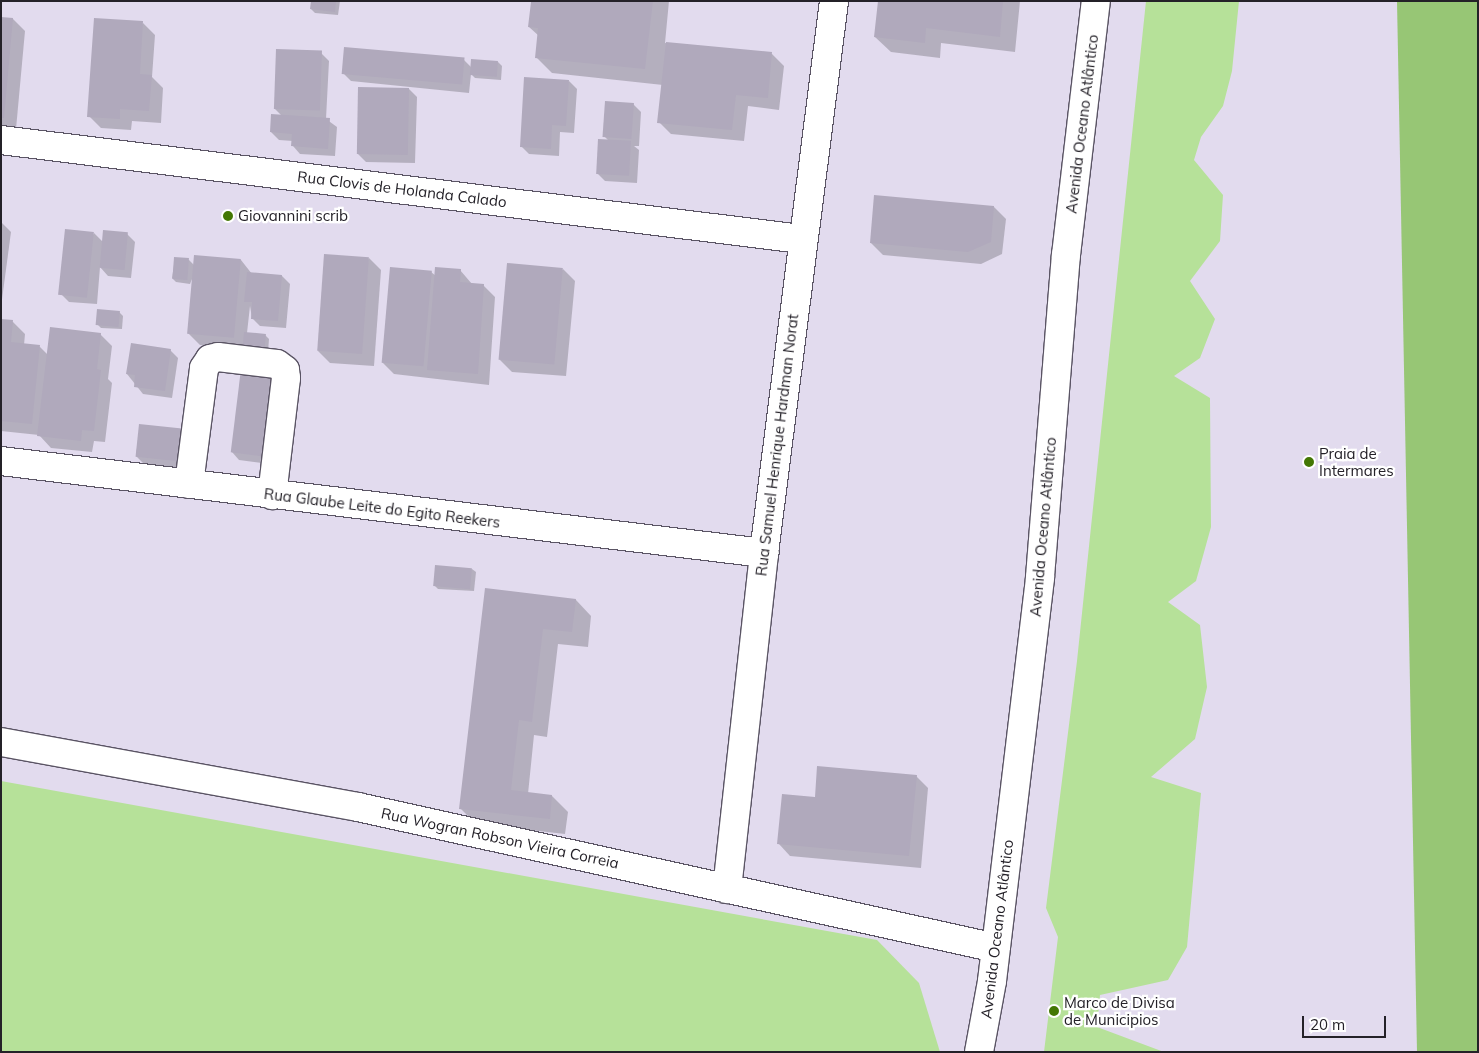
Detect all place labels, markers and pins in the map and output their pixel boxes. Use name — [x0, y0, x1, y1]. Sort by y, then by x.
place label: Giovannini scrib — [238, 207, 348, 225]
marker: Giovannini scrib — [222, 210, 234, 222]
place label: Praia de Intermares — [1319, 444, 1394, 479]
marker: Praia de Intermares — [1303, 456, 1315, 468]
place label: Marco de Divisa de Municipios — [1064, 993, 1175, 1028]
marker: Marco de Divisa de Municipios — [1048, 1005, 1060, 1017]

